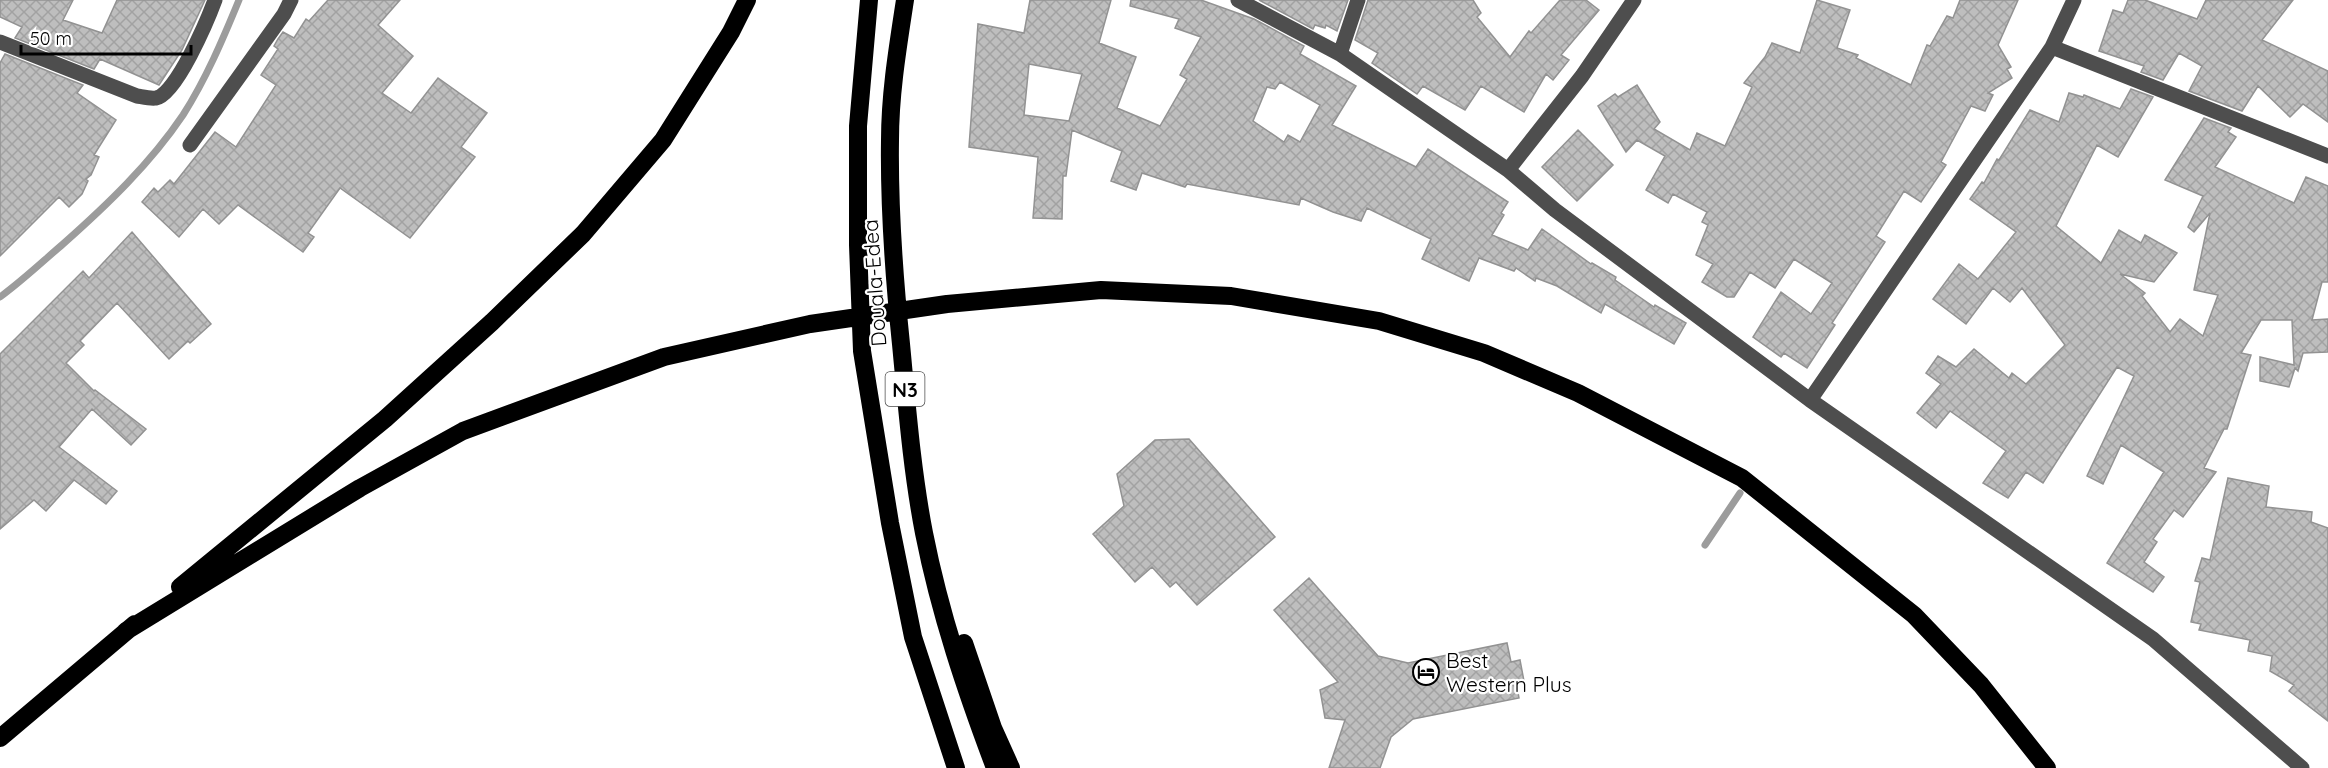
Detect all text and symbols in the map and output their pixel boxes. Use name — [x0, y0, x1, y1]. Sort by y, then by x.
scale bar — [21, 18, 190, 56]
text: 50 m — [30, 27, 72, 50]
street label: Douala-Edea — [857, 218, 891, 348]
road number: N3 — [886, 372, 924, 406]
place label: Best Western Plus — [1446, 647, 1572, 697]
hotel icon: Best Western Plus — [1411, 657, 1441, 687]

